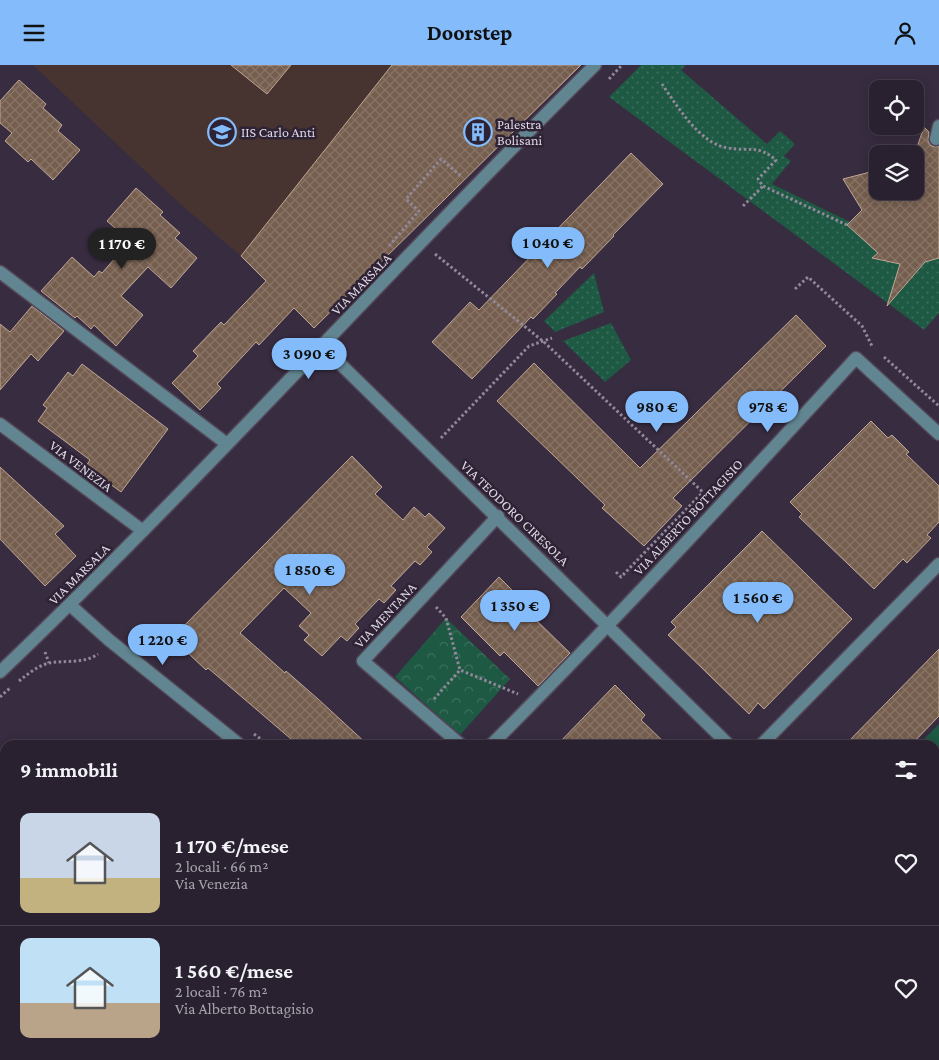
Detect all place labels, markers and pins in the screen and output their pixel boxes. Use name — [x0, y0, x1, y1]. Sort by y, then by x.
place label: Palestra Bolisani — [497, 116, 542, 148]
school or university icon: IIS Carlo Anti — [207, 117, 237, 147]
building icon: Palestra Bolisani — [463, 117, 493, 147]
place label: IIS Carlo Anti — [241, 124, 316, 140]
pin: 1 170 € — [76, 227, 168, 270]
pin: 1 040 € — [502, 227, 594, 269]
pin: 3 090 € — [263, 337, 355, 380]
pin: 980 € — [622, 391, 692, 433]
pin: 978 € — [733, 391, 803, 433]
pin: 1 850 € — [264, 553, 356, 596]
pin: 1 560 € — [712, 581, 804, 624]
pin: 1 350 € — [469, 589, 561, 632]
pin: 1 220 € — [117, 623, 209, 666]

